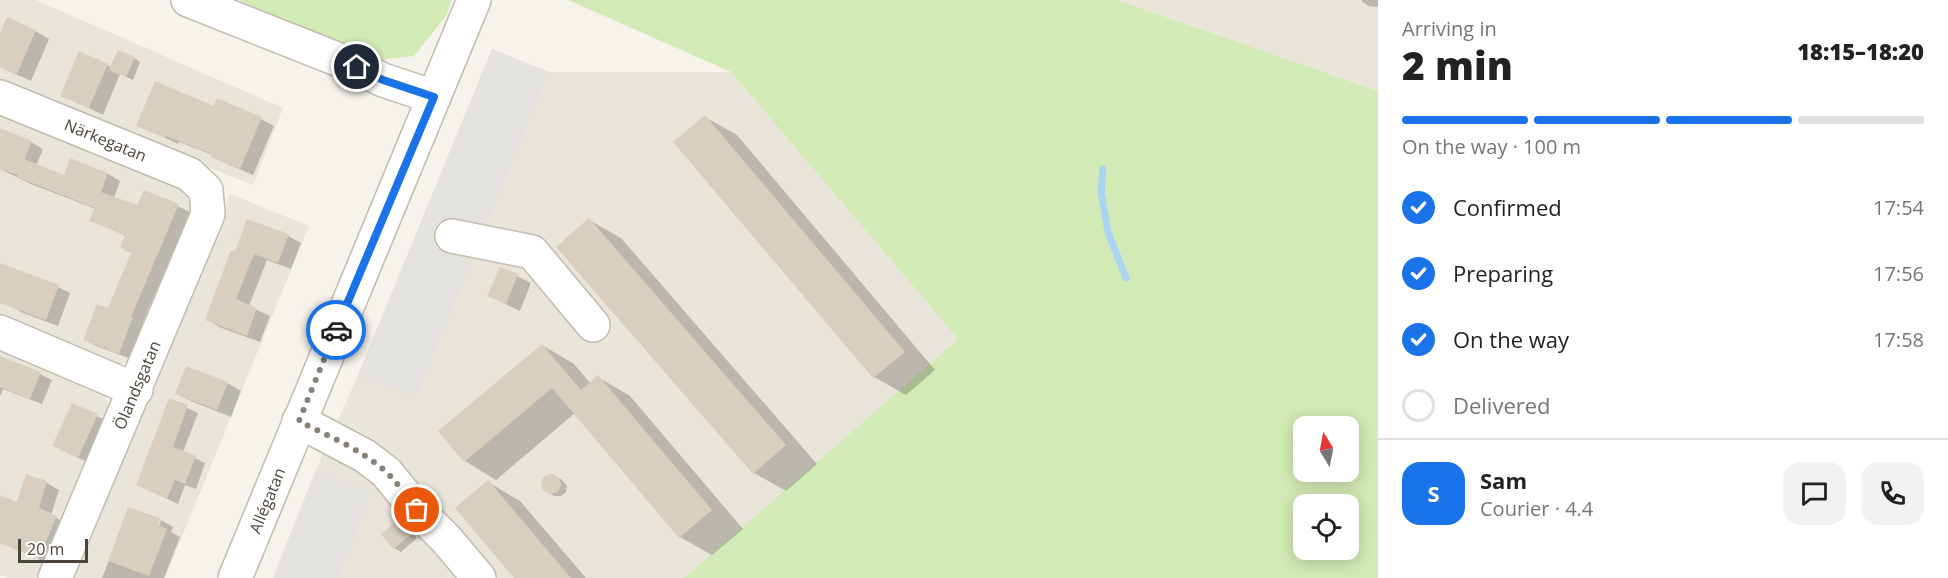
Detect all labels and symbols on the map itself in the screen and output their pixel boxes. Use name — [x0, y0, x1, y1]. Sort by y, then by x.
pin — [331, 41, 382, 92]
street label: Närkegatan — [61, 113, 150, 167]
courier — [306, 300, 366, 360]
street label: Ölandsgatan — [108, 337, 166, 433]
north arrow — [1293, 416, 1359, 482]
street label: Allégatan — [244, 464, 290, 537]
pin — [391, 484, 442, 535]
scale bar — [18, 536, 88, 564]

